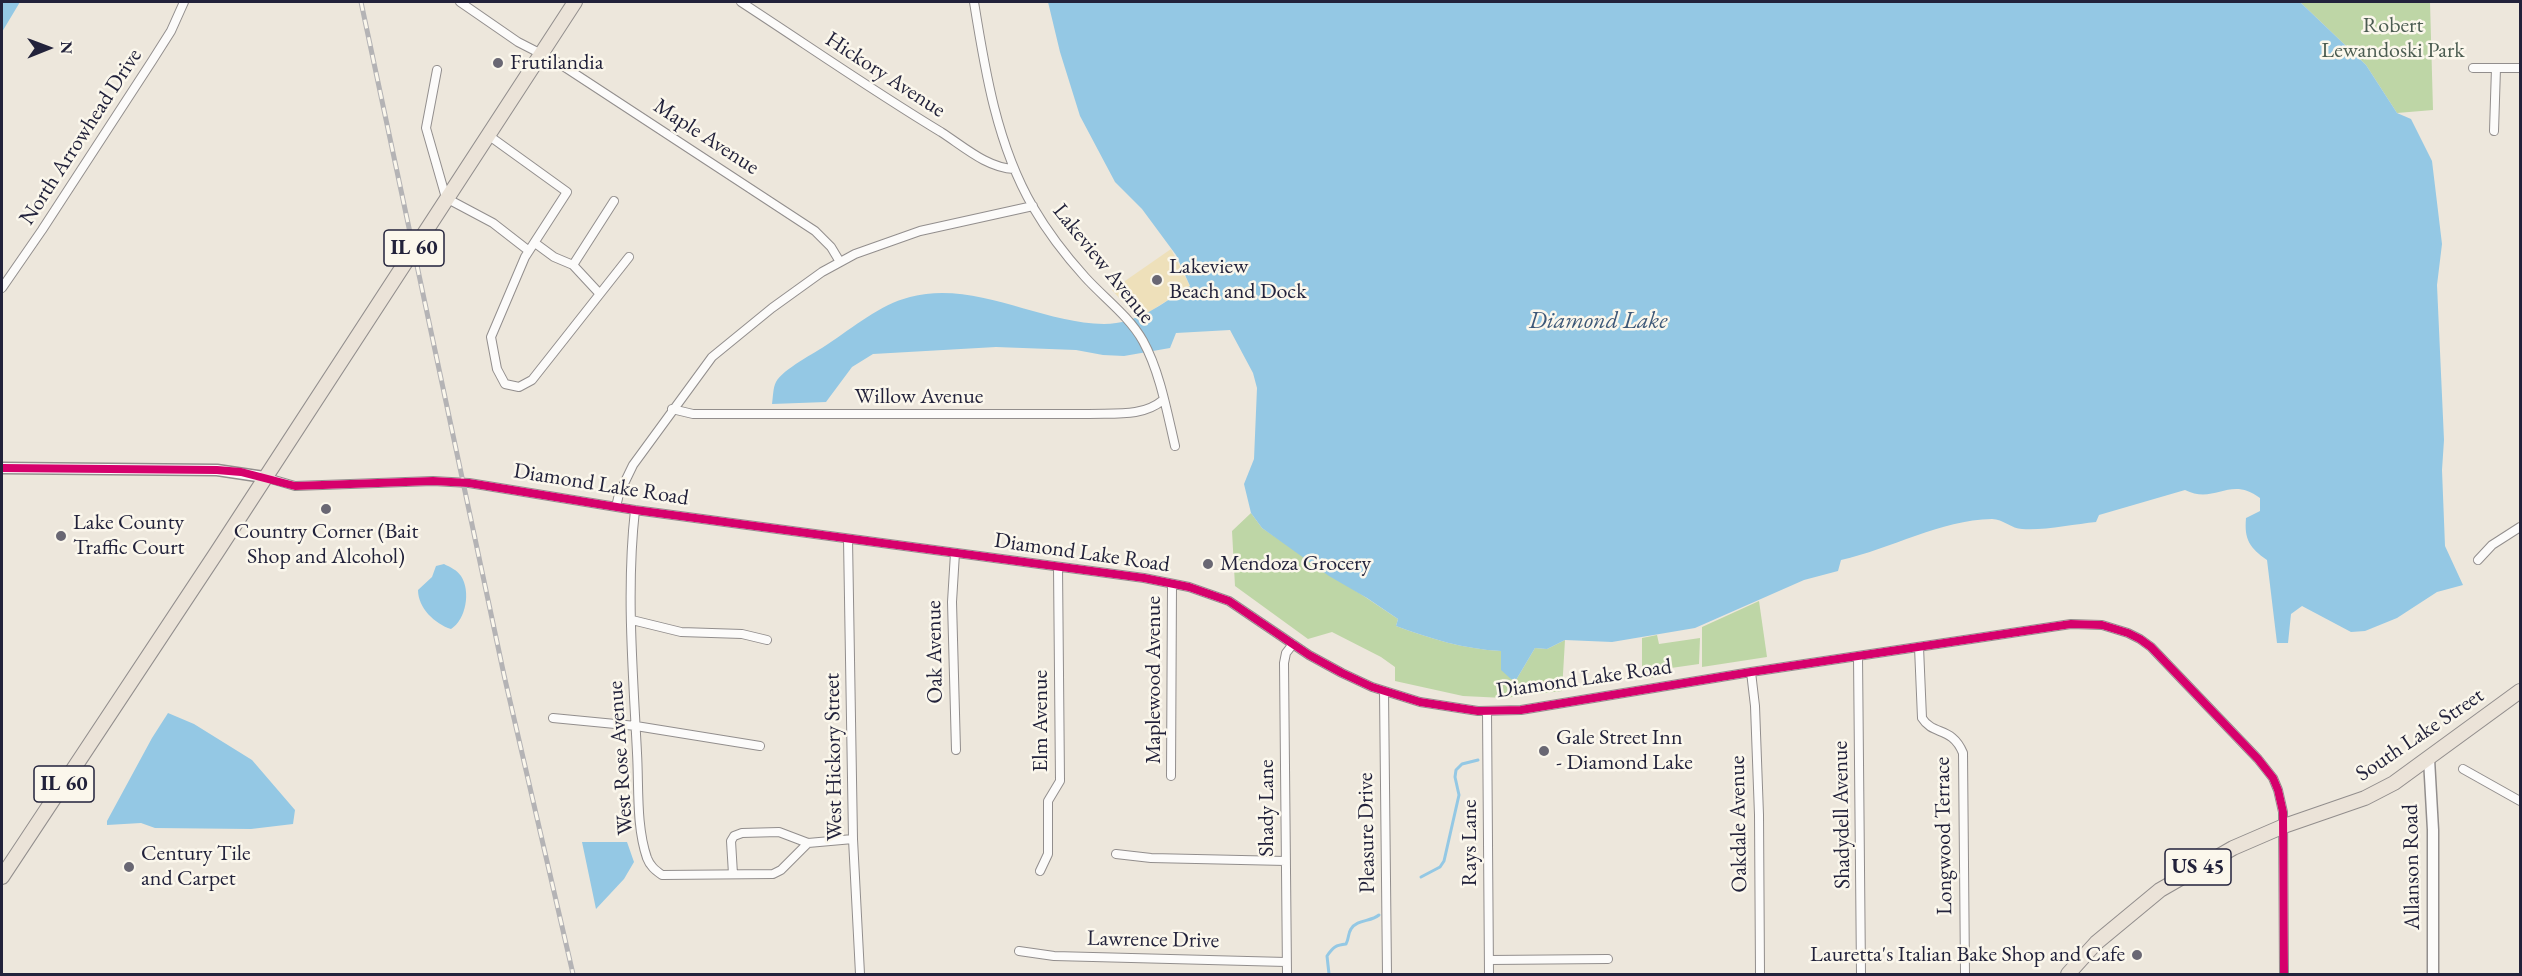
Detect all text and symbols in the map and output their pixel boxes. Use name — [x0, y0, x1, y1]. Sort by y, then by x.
park label: Robert Lewandoski Park — [2321, 13, 2465, 64]
north arrow — [18, 18, 78, 78]
street label: Hickory Avenue — [820, 26, 950, 124]
street label: North Arrowhead Drive — [14, 44, 148, 230]
place label: Frutilandia — [510, 50, 603, 76]
marker: Frutilandia — [491, 56, 505, 70]
street label: Maple Avenue — [648, 93, 764, 181]
street label: Lakeview Avenue — [1047, 199, 1159, 329]
road number: IL 60 — [384, 230, 444, 266]
place label: Lakeview Beach and Dock — [1169, 254, 1307, 306]
marker: Lakeview Beach and Dock — [1150, 273, 1164, 287]
water label: Diamond Lake — [1529, 307, 1667, 335]
street label: Willow Avenue — [855, 384, 983, 410]
street label: Diamond Lake Road — [512, 458, 690, 512]
marker: Country Corner (Bait Shop and Alcohol) — [319, 502, 333, 516]
place label: Lake County Traffic Court — [73, 510, 184, 562]
place label: Country Corner (Bait Shop and Alcohol) — [234, 519, 418, 570]
street label: Diamond Lake Road — [993, 528, 1171, 578]
marker: Lake County Traffic Court — [54, 529, 68, 543]
place label: Mendoza Grocery — [1220, 551, 1371, 577]
marker: Mendoza Grocery — [1201, 557, 1215, 571]
street label: Maplewood Avenue — [1141, 596, 1167, 764]
street label: Oak Avenue — [921, 600, 949, 704]
street label: Diamond Lake Road — [1495, 654, 1673, 704]
street label: Elm Avenue — [1028, 670, 1054, 772]
street label: West Hickory Street — [819, 673, 849, 841]
street label: West Rose Avenue — [602, 680, 640, 836]
street label: South Lake Street — [2351, 683, 2489, 787]
place label: Gale Street Inn - Diamond Lake — [1556, 725, 1693, 776]
street label: Shadydell Avenue — [1828, 741, 1856, 889]
marker: Gale Street Inn - Diamond Lake — [1537, 744, 1551, 758]
street label: Oakdale Avenue — [1725, 755, 1753, 893]
street label: Longwood Terrace — [1929, 757, 1959, 915]
street label: Shady Lane — [1254, 759, 1280, 857]
road number: IL 60 — [34, 766, 94, 802]
street label: Pleasure Drive — [1353, 772, 1381, 894]
street label: Rays Lane — [1457, 799, 1483, 887]
street label: Allanson Road — [2398, 804, 2426, 930]
place label: Century Tile and Carpet — [141, 841, 251, 892]
road number: US 45 — [2165, 849, 2231, 885]
marker: Century Tile and Carpet — [122, 860, 136, 874]
street label: Lawrence Drive — [1087, 926, 1219, 954]
place label: Lauretta's Italian Bake Shop and Cafe — [1810, 942, 2125, 968]
marker: Lauretta's Italian Bake Shop and Cafe — [2130, 948, 2144, 962]

